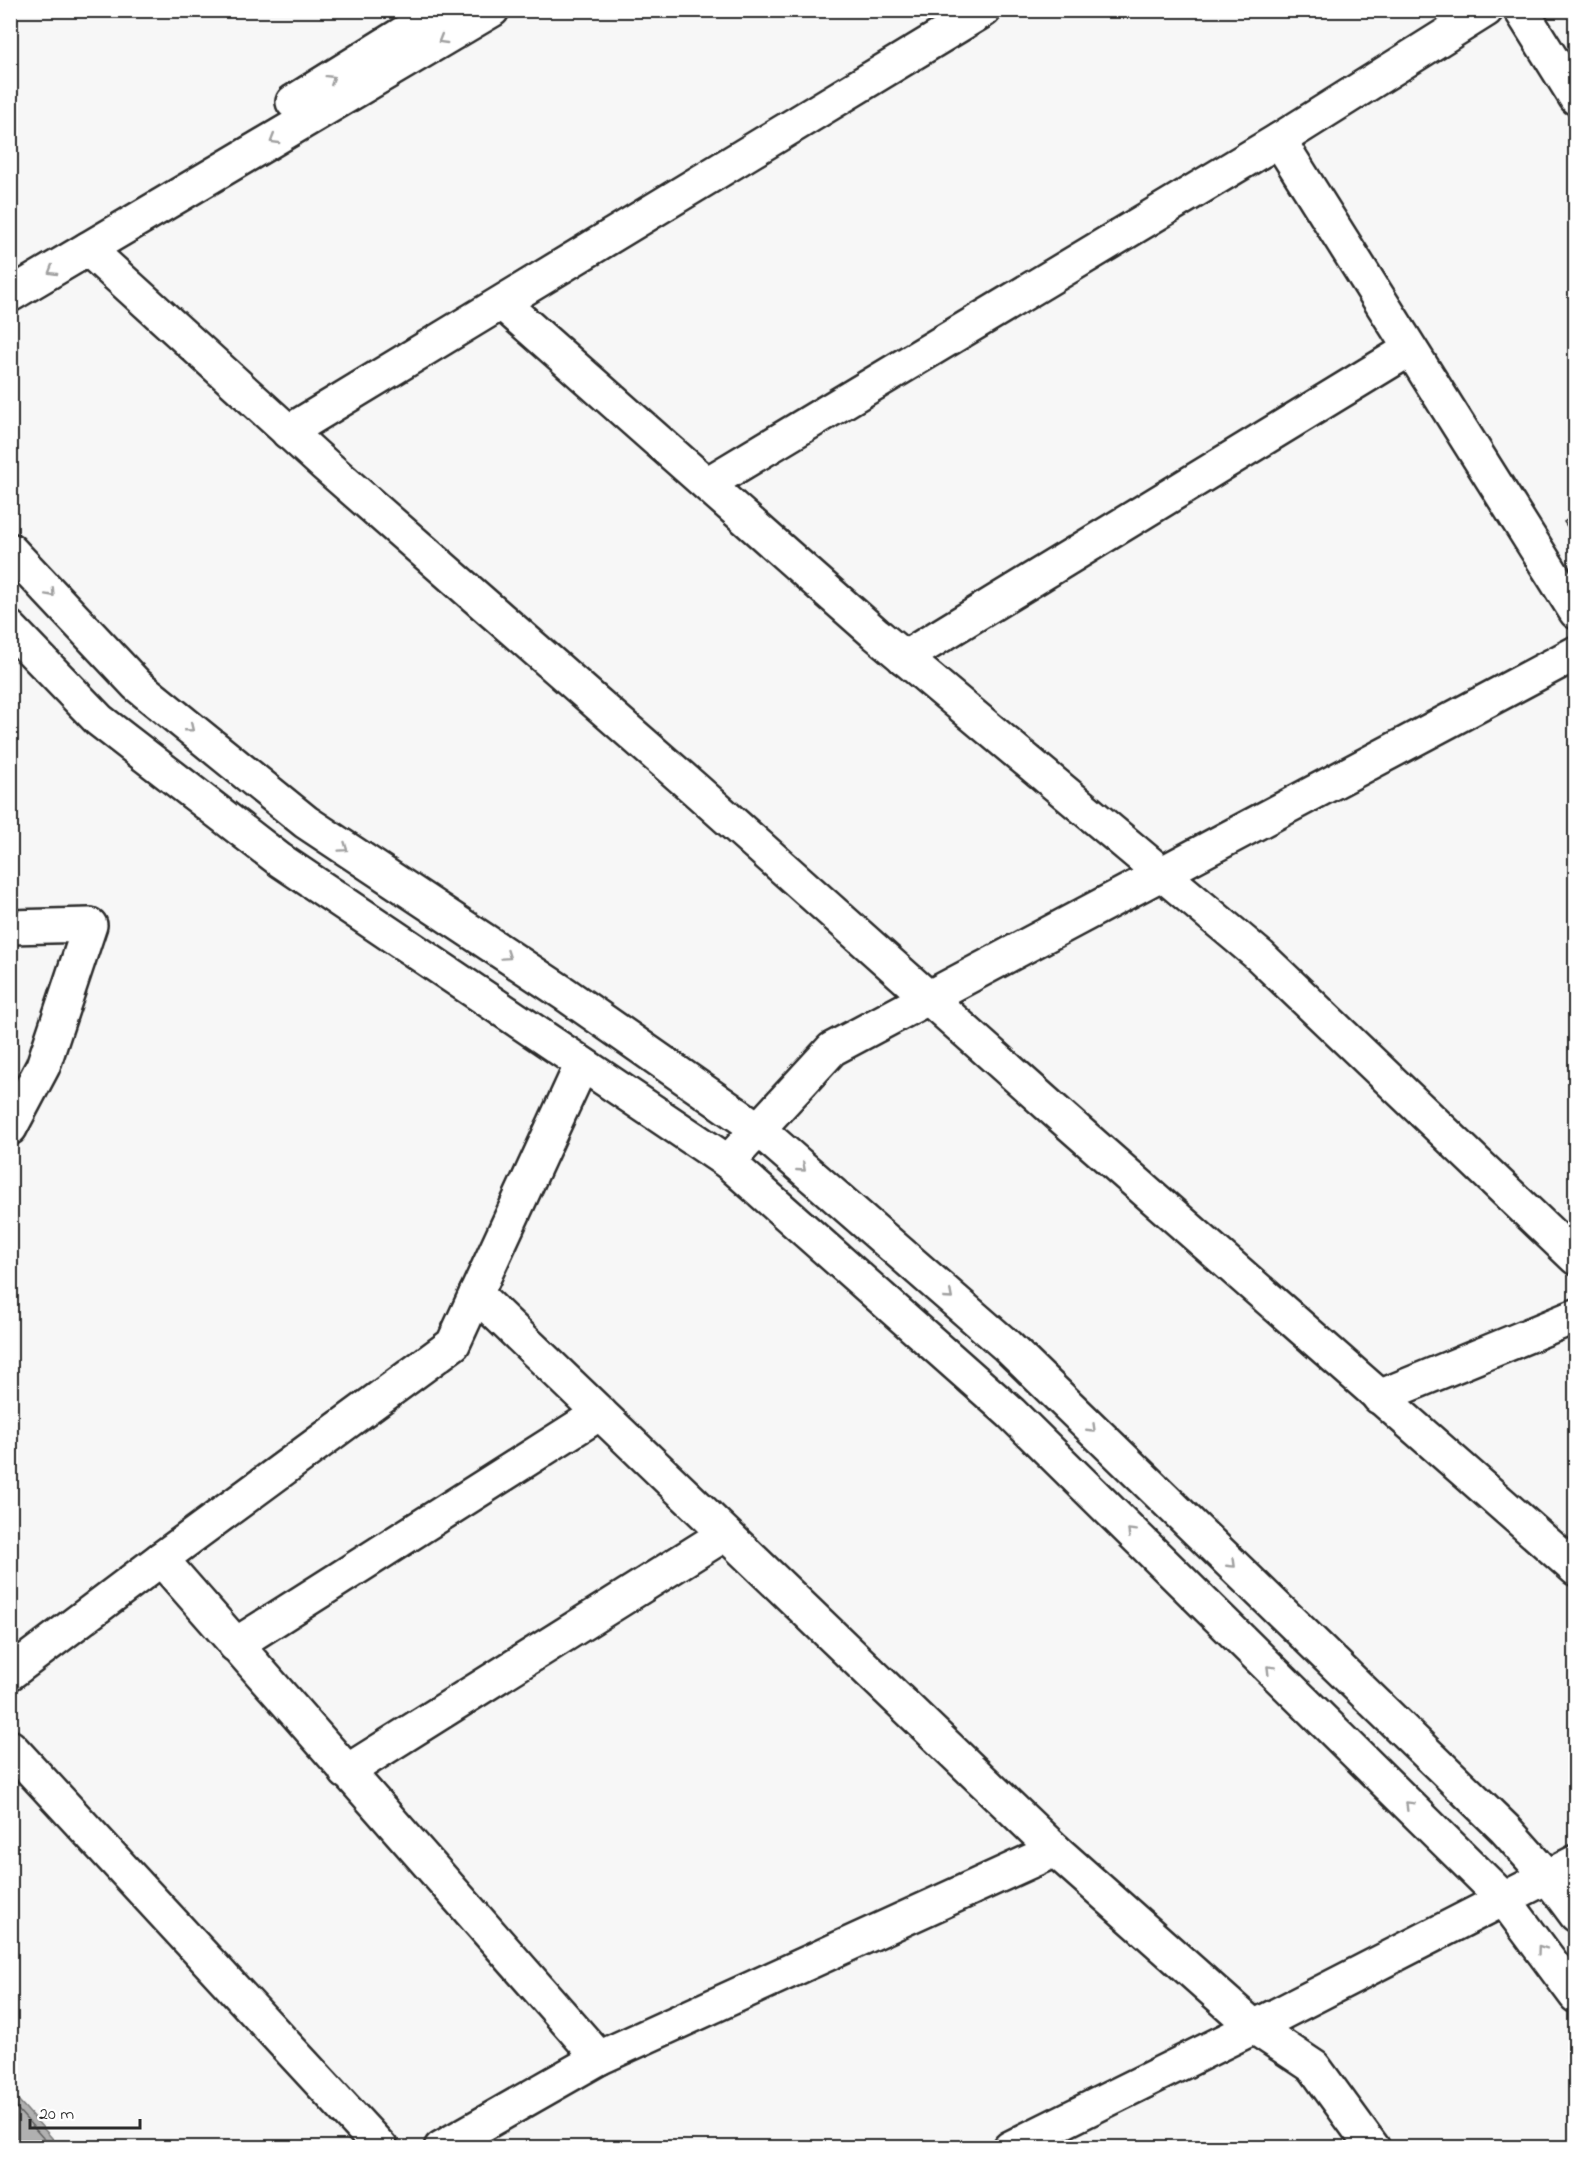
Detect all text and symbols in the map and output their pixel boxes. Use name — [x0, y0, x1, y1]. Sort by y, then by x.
one-way arrow — [438, 33, 448, 45]
one-way arrow — [325, 74, 335, 86]
one-way arrow — [270, 132, 280, 144]
one-way arrow — [48, 263, 58, 275]
one-way arrow — [43, 586, 54, 597]
one-way arrow — [184, 721, 195, 732]
one-way arrow — [338, 840, 349, 851]
one-way arrow — [500, 949, 511, 960]
one-way arrow — [796, 1161, 806, 1172]
one-way arrow — [942, 1289, 953, 1300]
one-way arrow — [1085, 1421, 1096, 1432]
one-way arrow — [1128, 1528, 1138, 1539]
one-way arrow — [1225, 1557, 1236, 1568]
one-way arrow — [1267, 1665, 1278, 1676]
one-way arrow — [1406, 1802, 1417, 1813]
one-way arrow — [1537, 1944, 1548, 1955]
scale bar — [30, 2092, 140, 2130]
text: 20 m — [39, 2102, 74, 2128]

